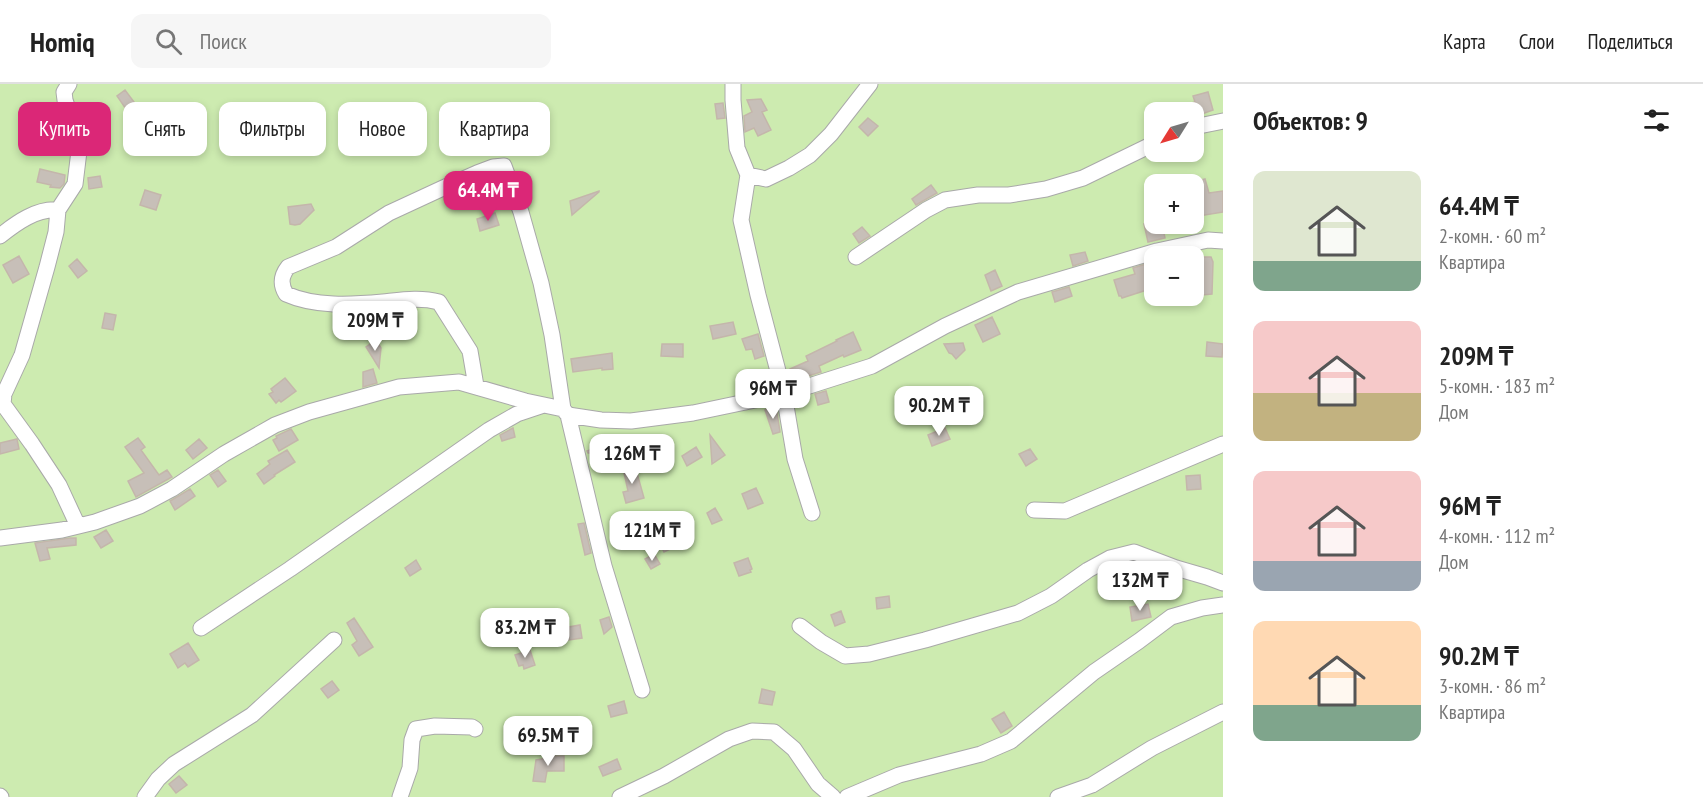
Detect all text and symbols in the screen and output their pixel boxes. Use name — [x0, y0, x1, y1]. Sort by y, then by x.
search box — [131, 14, 551, 68]
text: Homiq — [30, 23, 95, 60]
icon: search — [152, 25, 185, 58]
text: Поиск — [200, 27, 247, 55]
text: Карта — [1443, 28, 1486, 55]
text: Слои — [1519, 28, 1554, 55]
text: Поделиться — [1587, 28, 1673, 55]
chip: Купить — [18, 102, 111, 156]
chip: Снять — [123, 102, 207, 156]
chip: Фильтры — [219, 102, 326, 156]
chip: Новое — [338, 102, 427, 156]
chip: Квартира — [439, 102, 550, 156]
north arrow — [1144, 102, 1204, 162]
map controls — [1144, 102, 1204, 306]
text: Объектов: 9 — [1253, 104, 1368, 137]
icon: filters — [1640, 104, 1673, 137]
pin: 64.4M ₸ — [433, 171, 543, 222]
button: + — [1144, 174, 1204, 234]
text: 64.4M ₸ — [457, 177, 519, 203]
text: 64.4M ₸ — [1439, 189, 1519, 222]
icon: home — [1301, 195, 1373, 267]
text: 2-комн. · 60 m² — [1439, 223, 1546, 249]
button: − — [1144, 246, 1204, 306]
text: Квартира — [1439, 249, 1505, 275]
pin: 209M ₸ — [326, 301, 424, 352]
text: 209M ₸ — [347, 307, 403, 333]
text: 209M ₸ — [1439, 339, 1513, 372]
icon: home — [1301, 345, 1373, 417]
pin: 96M ₸ — [731, 369, 815, 420]
text: 5-комн. · 183 m² — [1439, 373, 1555, 399]
text: 96M ₸ — [749, 375, 797, 401]
pin: 90.2M ₸ — [884, 386, 994, 437]
text: 90.2M ₸ — [908, 392, 970, 418]
text: Дом — [1439, 399, 1469, 425]
pin: 126M ₸ — [583, 434, 681, 485]
text: 126M ₸ — [604, 440, 660, 466]
text: 96M ₸ — [1439, 489, 1501, 522]
icon: home — [1301, 495, 1373, 567]
pin: 121M ₸ — [603, 511, 701, 562]
text: 121M ₸ — [624, 517, 680, 543]
text: 4-комн. · 112 m² — [1439, 523, 1555, 549]
text: Дом — [1439, 549, 1469, 575]
pin: 132M ₸ — [1091, 561, 1189, 612]
text: 132M ₸ — [1112, 567, 1168, 593]
pin: 83.2M ₸ — [470, 608, 580, 659]
text: 83.2M ₸ — [494, 614, 556, 640]
text: 90.2M ₸ — [1439, 639, 1519, 672]
icon: home — [1301, 645, 1373, 717]
text: 3-комн. · 86 m² — [1439, 673, 1546, 699]
text: Квартира — [1439, 699, 1505, 725]
pin: 69.5M ₸ — [493, 716, 603, 767]
text: 69.5M ₸ — [517, 722, 579, 748]

